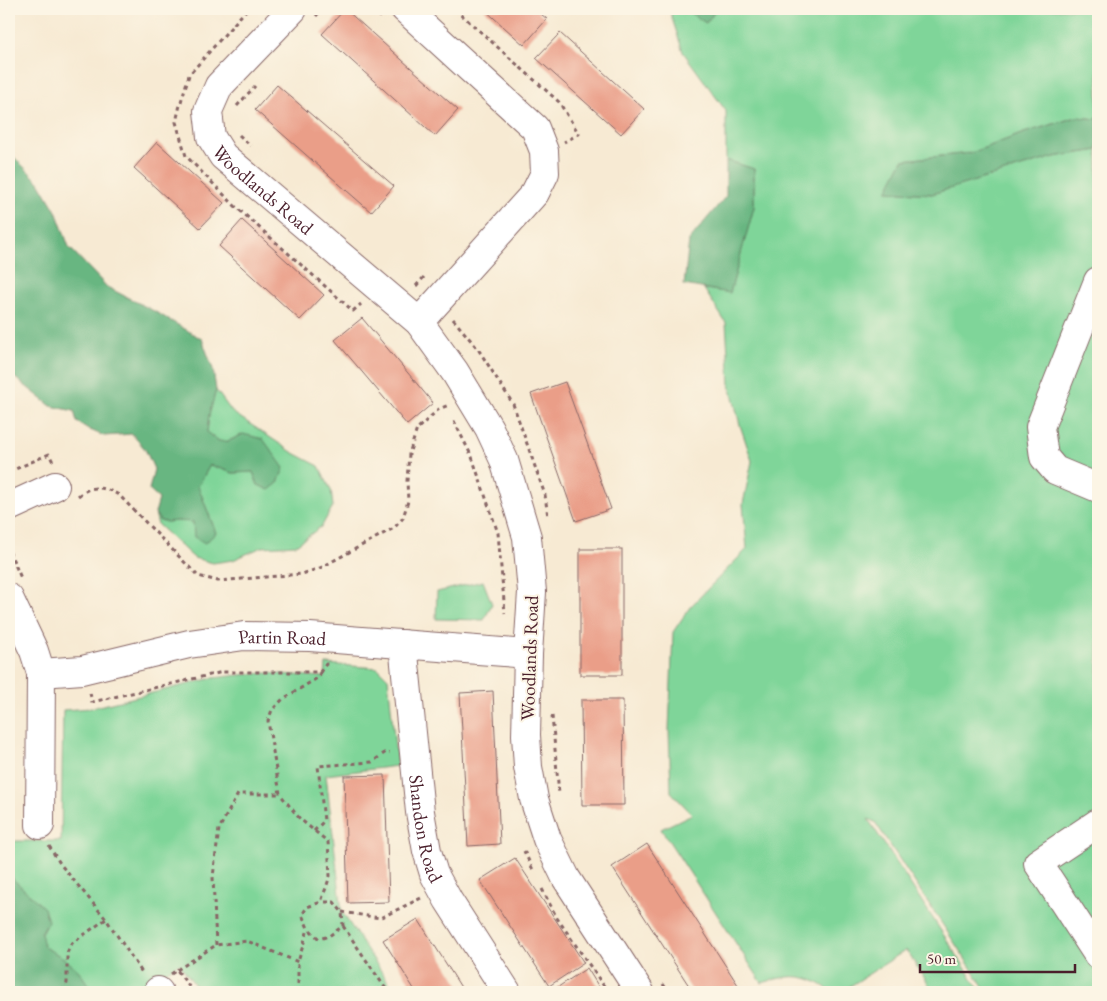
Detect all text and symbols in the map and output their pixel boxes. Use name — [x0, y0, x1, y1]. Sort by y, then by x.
street label: Woodlands Road — [206, 141, 319, 240]
street label: Woodlands Road — [515, 595, 544, 721]
street label: Partin Road — [237, 623, 327, 651]
street label: Shandon Road — [403, 774, 449, 888]
scale bar — [920, 941, 1074, 973]
text: 50 m — [927, 949, 956, 968]

